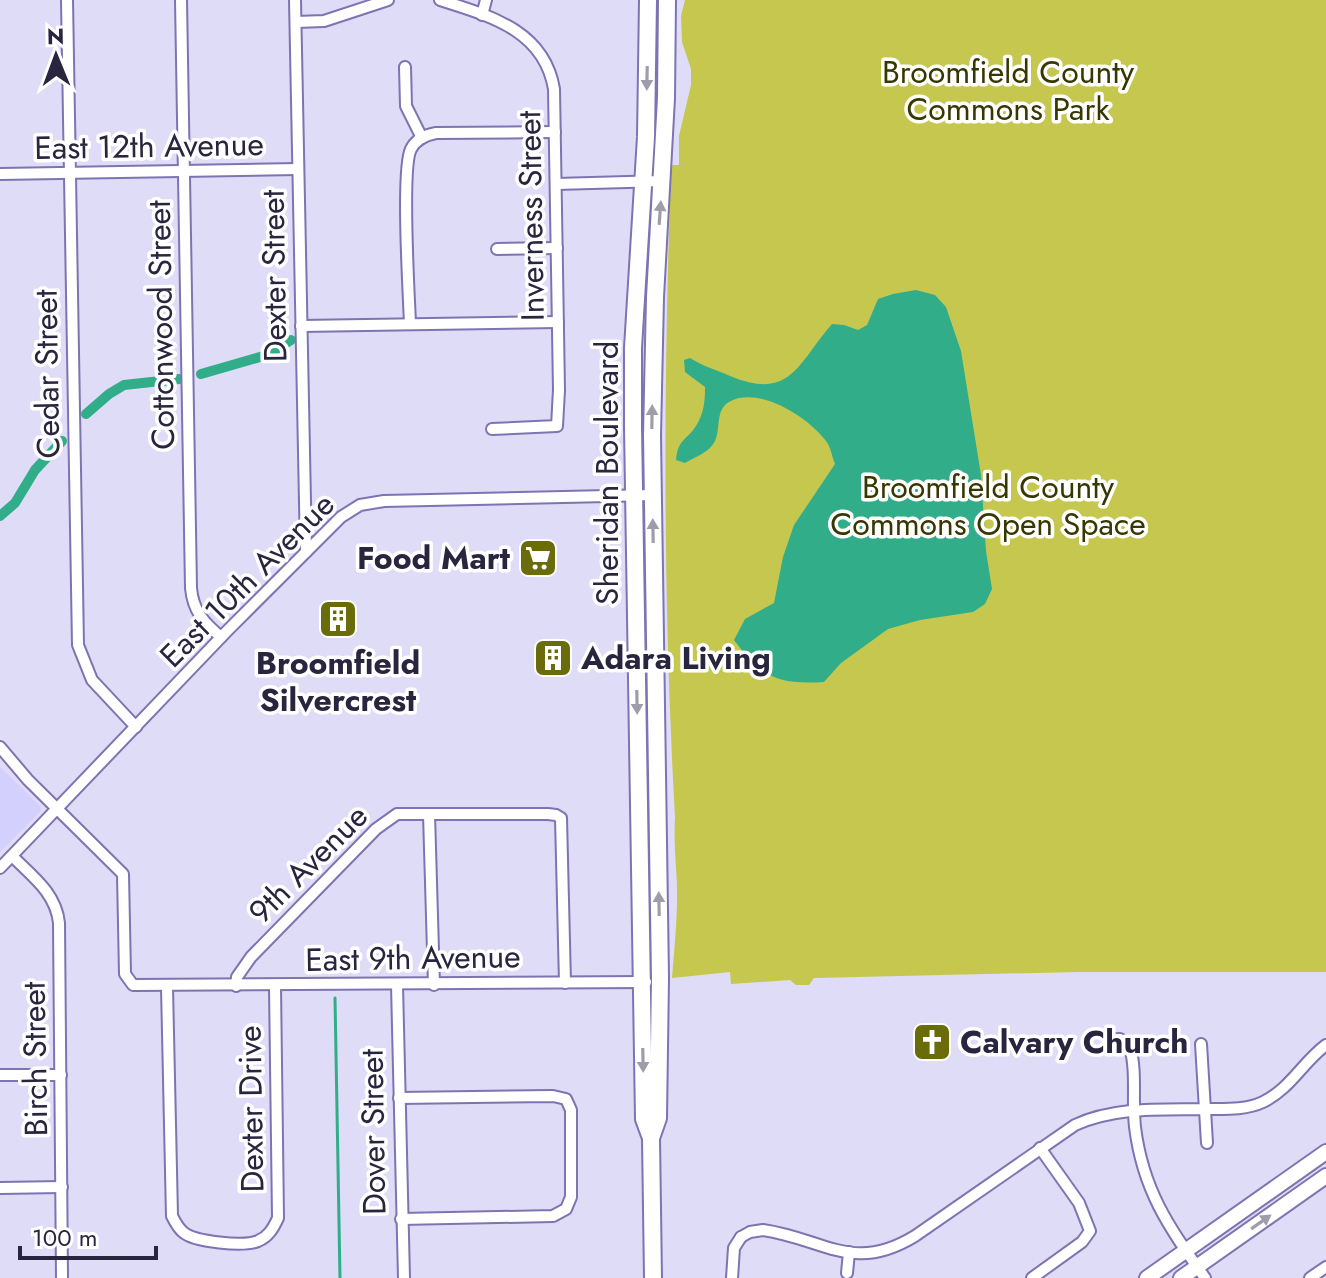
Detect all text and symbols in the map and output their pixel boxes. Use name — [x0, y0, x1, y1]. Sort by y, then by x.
north arrow — [16, 16, 96, 96]
text: N — [47, 20, 65, 52]
park label: Broomfield County Commons Park — [882, 49, 1135, 132]
one-way arrow — [641, 66, 654, 91]
street label: Inverness Street — [506, 110, 556, 322]
street label: East 12th Avenue — [34, 121, 264, 171]
street label: Dexter Street — [249, 189, 298, 363]
street label: Cottonwood Street — [136, 200, 186, 450]
one-way arrow — [654, 200, 667, 225]
street label: Cedar Street — [23, 289, 71, 459]
street label: Sheridan Boulevard — [584, 341, 630, 605]
one-way arrow — [646, 404, 658, 429]
park label: Broomfield County Commons Open Space — [830, 464, 1146, 547]
street label: East 10th Avenue — [149, 482, 345, 678]
one-way arrow — [647, 518, 659, 543]
place label: Food Mart — [357, 535, 511, 581]
supermarket icon: Food Mart — [517, 537, 559, 579]
building icon: Broomfield Silvercrest — [317, 598, 359, 640]
place label: Adara Living — [580, 635, 771, 681]
building icon: Adara Living — [532, 637, 574, 679]
place label: Broomfield Silvercrest — [256, 640, 420, 723]
one-way arrow — [631, 690, 643, 715]
street label: 9th Avenue — [238, 794, 378, 934]
one-way arrow — [653, 891, 665, 916]
street label: East 9th Avenue — [305, 933, 521, 983]
street label: Birch Street — [11, 981, 59, 1137]
place label: Calvary Church — [960, 1019, 1189, 1065]
church icon: Calvary Church — [911, 1021, 953, 1063]
street label: Dexter Drive — [227, 1025, 275, 1193]
street label: Dover Street — [349, 1048, 397, 1215]
one-way arrow — [636, 1048, 649, 1073]
scale bar — [20, 1210, 156, 1260]
one-way arrow — [1250, 1215, 1271, 1230]
text: 100 m — [32, 1220, 98, 1255]

